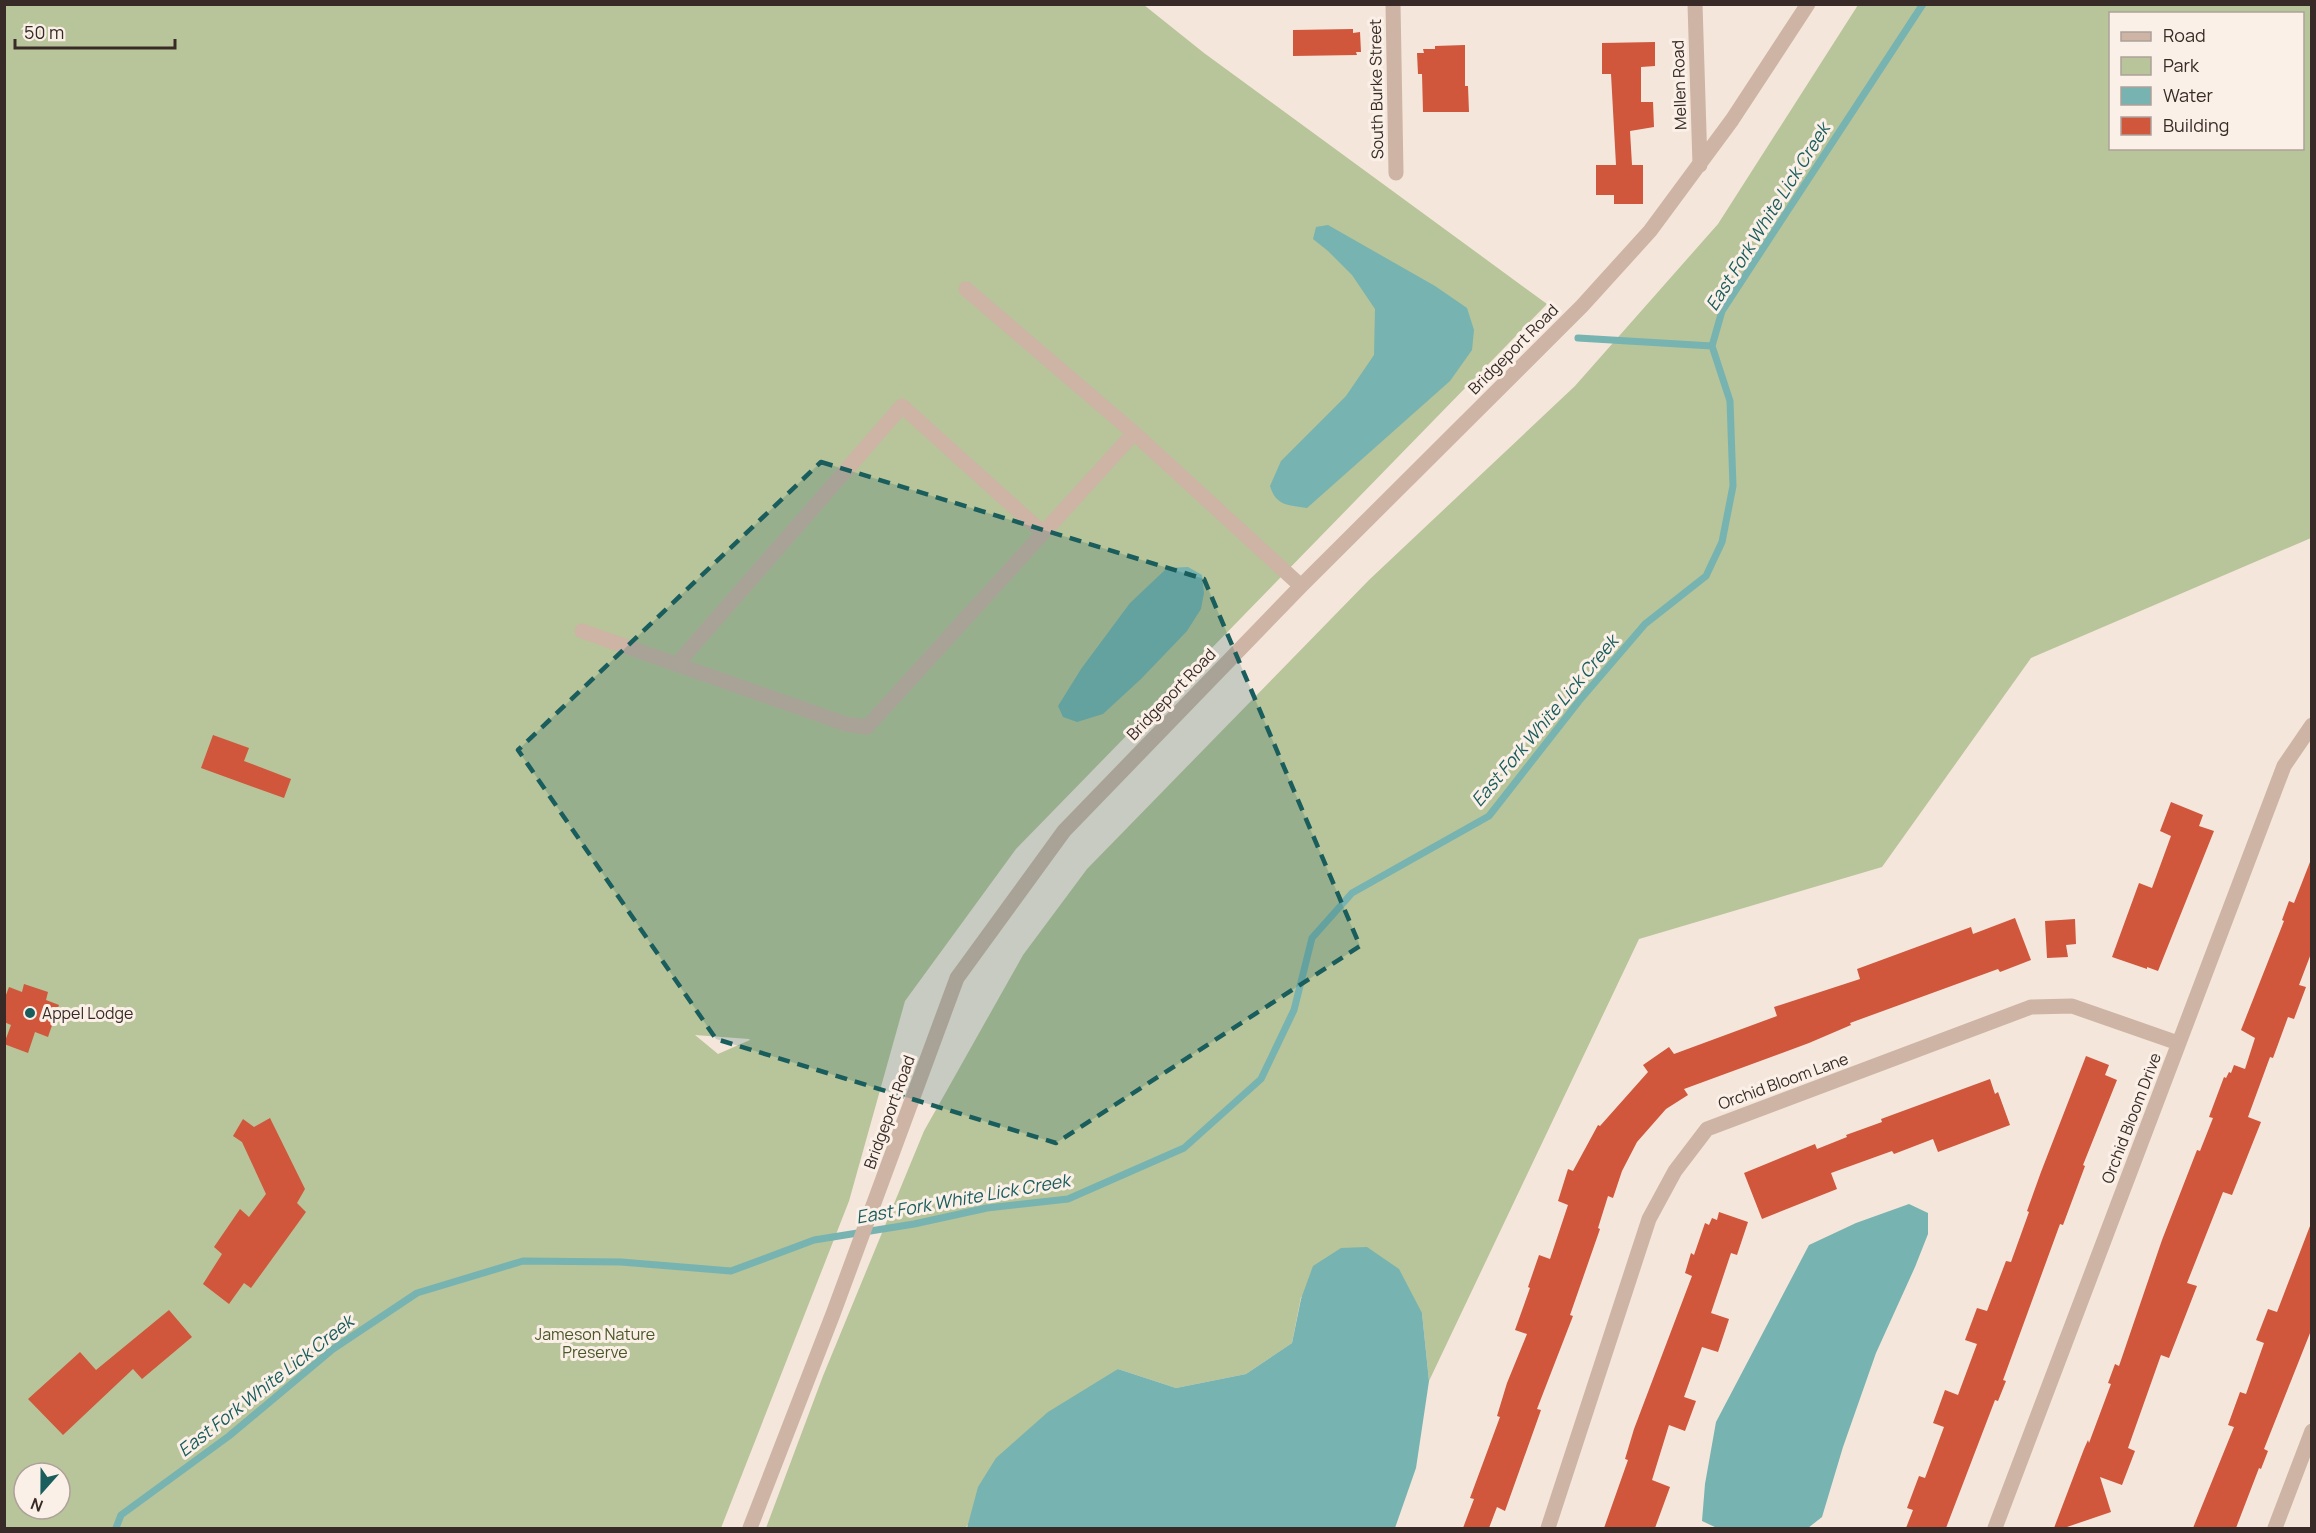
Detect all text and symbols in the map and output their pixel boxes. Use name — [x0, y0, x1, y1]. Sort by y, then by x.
scale bar — [15, 12, 176, 50]
legend — [2109, 12, 2304, 150]
street label: South Burke Street — [1364, 19, 1388, 159]
text: 50 m — [24, 20, 64, 44]
text: Road — [2163, 23, 2206, 47]
street label: Mellen Road — [1666, 40, 1692, 130]
text: Park — [2163, 53, 2200, 77]
text: Water — [2163, 83, 2213, 107]
text: Building — [2163, 113, 2229, 137]
water label: East Fork White Lick Creek — [1700, 116, 1836, 315]
street label: Bridgeport Road — [1463, 299, 1563, 399]
water label: East Fork White Lick Creek — [1465, 627, 1625, 811]
street label: Bridgeport Road — [1122, 643, 1220, 745]
place label: Appel Lodge — [42, 1002, 133, 1024]
marker: Appel Lodge — [23, 1006, 37, 1020]
street label: Orchid Bloom Lane — [1715, 1047, 1851, 1115]
street label: Orchid Bloom Drive — [2096, 1049, 2166, 1187]
street label: Bridgeport Road — [858, 1052, 920, 1172]
water label: East Fork White Lick Creek — [854, 1167, 1075, 1229]
water label: East Fork White Lick Creek — [173, 1307, 361, 1461]
park label: Jameson Nature Preserve — [535, 1323, 655, 1363]
north arrow — [12, 1461, 72, 1521]
text: N — [27, 1493, 46, 1517]

